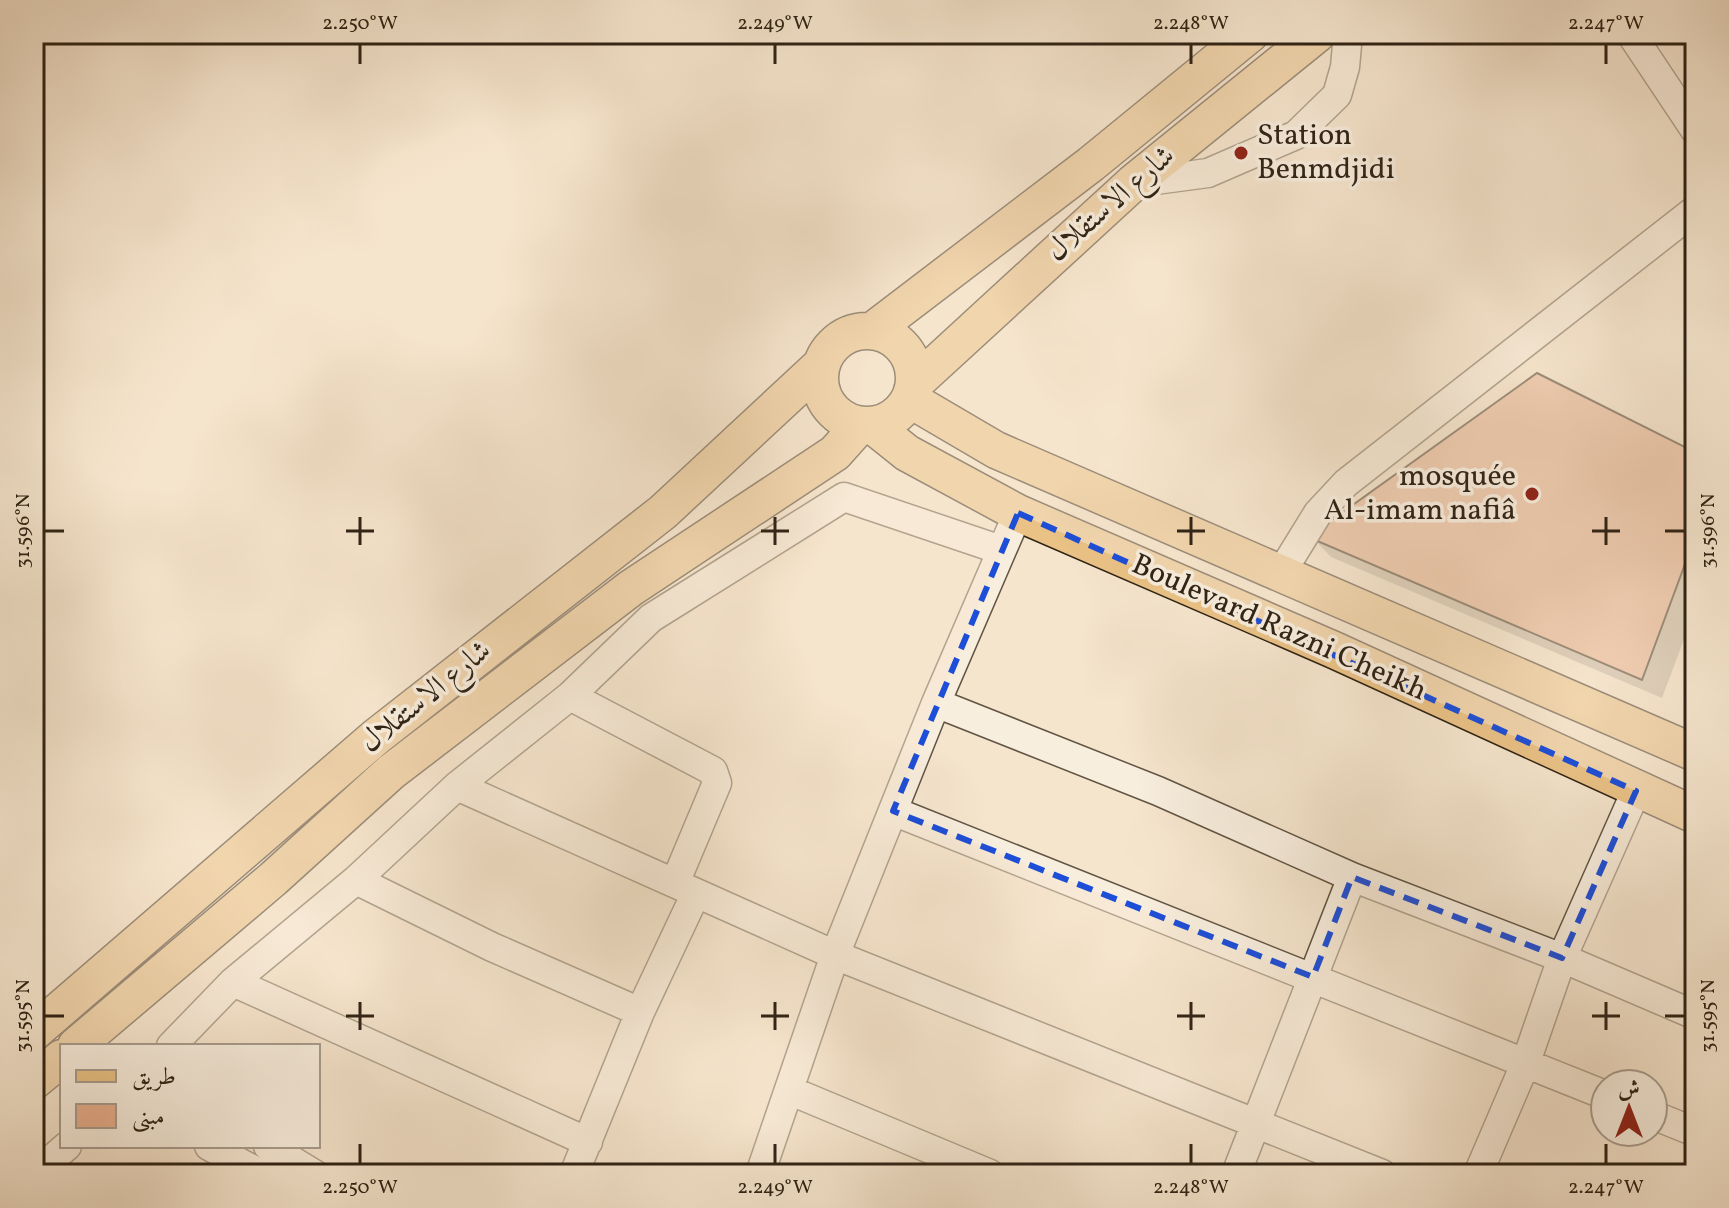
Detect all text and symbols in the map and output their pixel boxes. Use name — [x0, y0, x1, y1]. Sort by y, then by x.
text: 2.250°W — [322, 10, 398, 38]
text: 2.249°W — [737, 10, 813, 38]
text: 2.248°W — [1153, 10, 1229, 38]
text: 2.247°W — [1568, 10, 1644, 38]
place label: Station Benmdjidi — [1257, 115, 1395, 191]
street label: شارع الاستقلال — [1037, 136, 1186, 273]
marker: Station Benmdjidi — [1232, 144, 1250, 162]
place label: mosquée Al-imam nafiâ — [1324, 456, 1516, 532]
marker: mosquée Al-imam nafiâ — [1523, 485, 1541, 503]
text: 31.596°N — [10, 493, 38, 569]
text: 31.596°N — [1695, 493, 1723, 569]
street label: Boulevard Razni Cheikh — [1125, 544, 1433, 712]
street label: شارع الاستقلال — [351, 631, 502, 765]
text: 31.595°N — [10, 979, 38, 1053]
text: 31.595°N — [1695, 979, 1723, 1053]
legend — [60, 1044, 320, 1148]
text: طريق — [132, 1061, 176, 1095]
north arrow — [1589, 1068, 1669, 1148]
text: ش — [1618, 1075, 1640, 1106]
text: مبنى — [132, 1101, 165, 1135]
text: 2.250°W — [322, 1174, 398, 1202]
text: 2.249°W — [737, 1174, 813, 1202]
text: 2.248°W — [1153, 1174, 1229, 1202]
text: 2.247°W — [1568, 1174, 1644, 1202]

